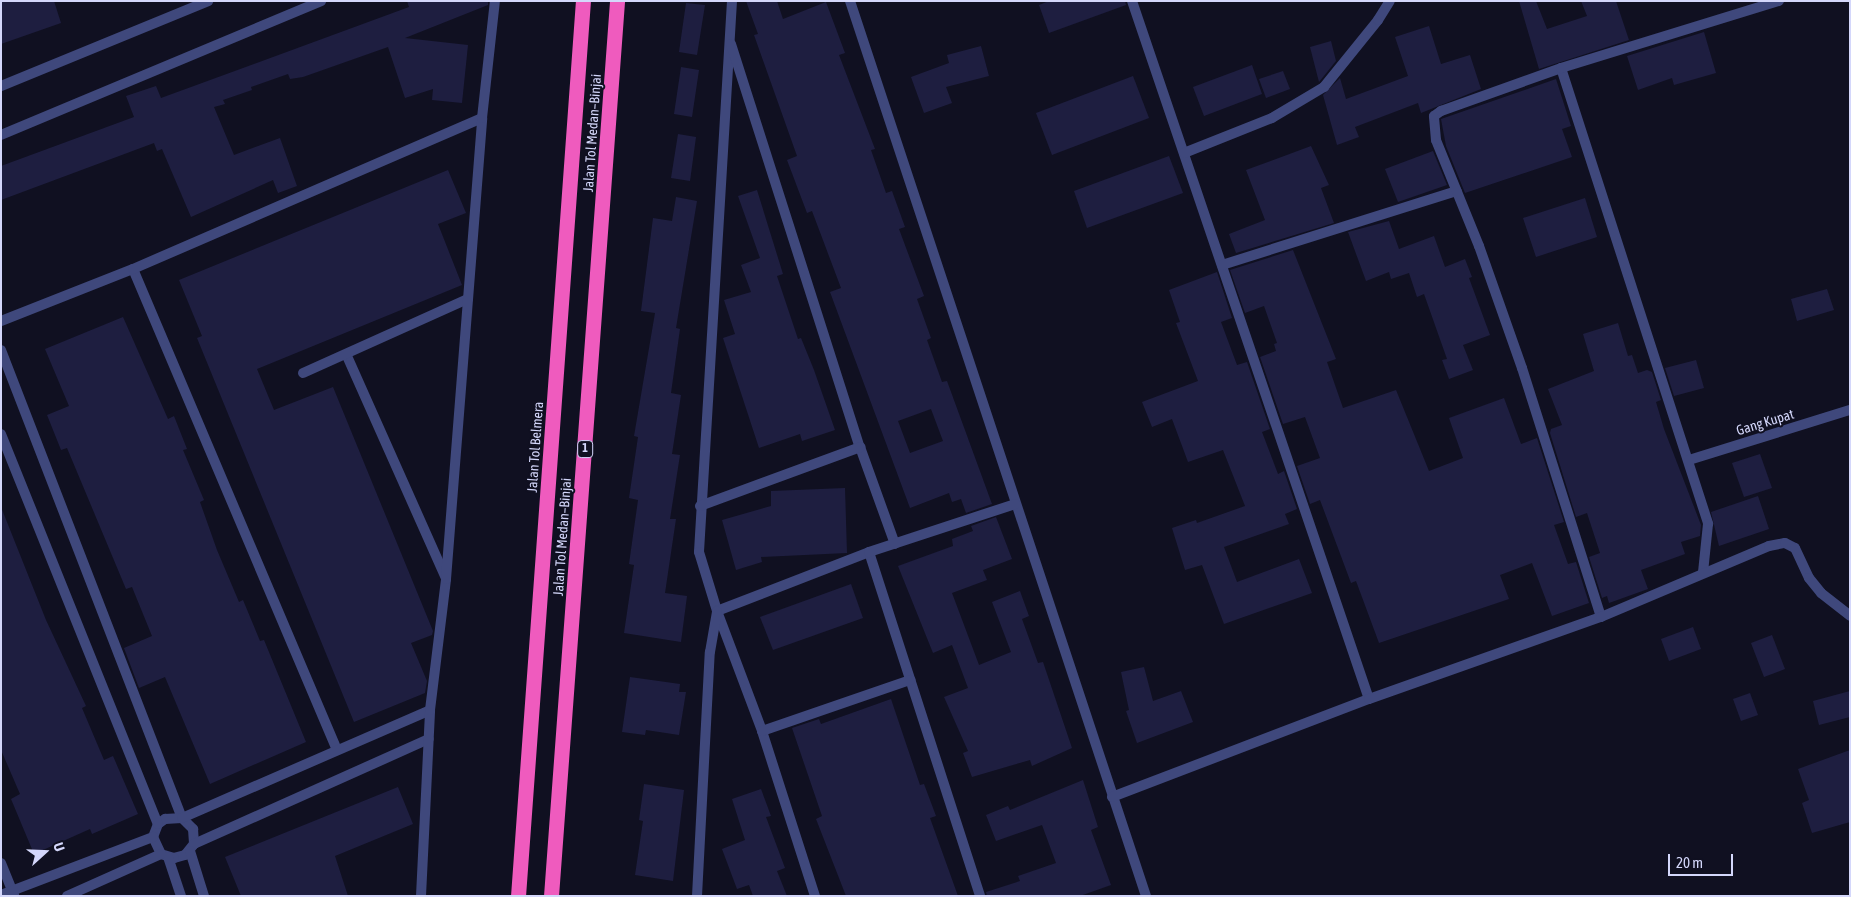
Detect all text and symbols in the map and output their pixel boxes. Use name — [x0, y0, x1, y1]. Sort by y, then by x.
street label: Jalan Tol Medan–Binjai — [579, 73, 605, 193]
street label: Jalan Tol Belmera — [523, 401, 547, 493]
street label: Gang Kupat — [1734, 405, 1796, 439]
road number: 1 — [576, 439, 594, 458]
street label: Jalan Tol Medan–Binjai — [549, 477, 575, 597]
north arrow — [20, 827, 70, 877]
text: U — [50, 840, 68, 853]
scale bar — [1671, 844, 1736, 876]
text: 20 m — [1676, 854, 1703, 871]

